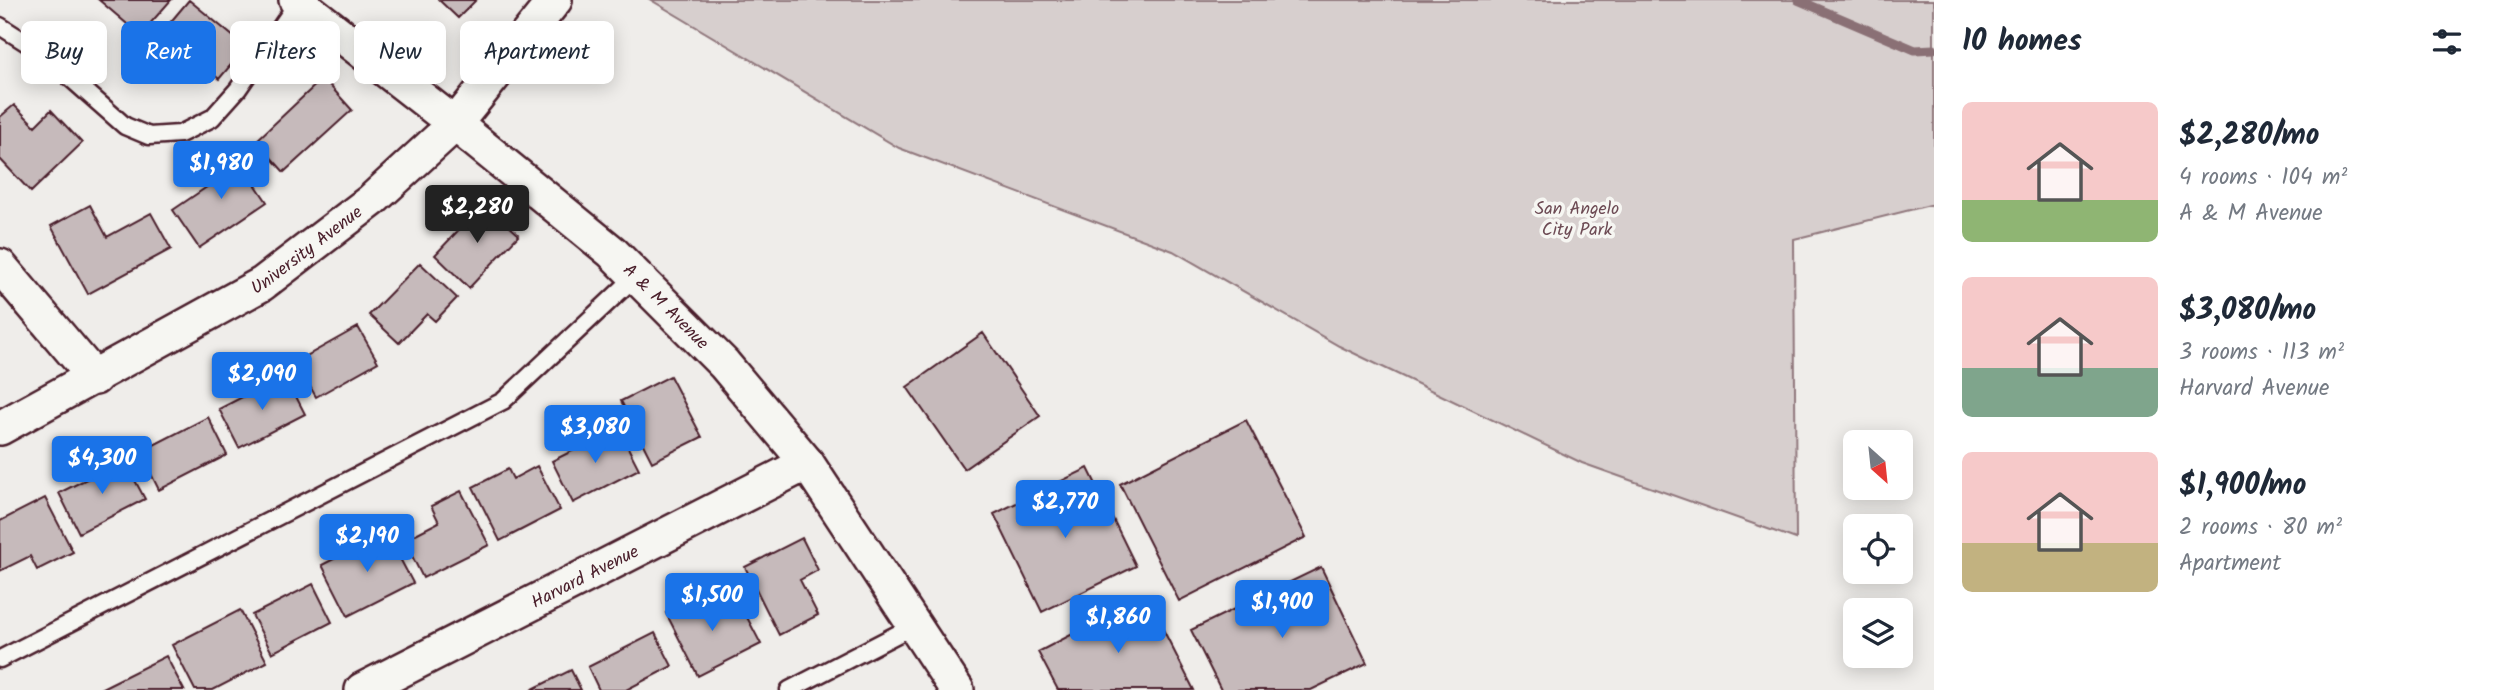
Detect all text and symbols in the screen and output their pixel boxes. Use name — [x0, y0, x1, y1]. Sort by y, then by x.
text: 10 homes — [1962, 18, 2082, 66]
chip: Buy — [21, 21, 107, 84]
chip: Rent — [121, 21, 216, 84]
chip: Filters — [230, 21, 340, 84]
chip: New — [354, 21, 446, 84]
chip: Apartment — [460, 21, 614, 84]
icon: filters — [2428, 23, 2466, 61]
text: $2,280/mo — [2179, 112, 2319, 160]
icon: home — [2018, 130, 2102, 214]
pin: $1,980 — [164, 142, 278, 201]
text: $1,980 — [189, 146, 253, 182]
text: 4 rooms · 104 m² — [2179, 160, 2347, 196]
pin: $2,280 — [420, 186, 534, 245]
text: $2,280 — [441, 190, 513, 226]
park label: San Angelo City Park — [1535, 195, 1619, 245]
text: A & M Avenue — [2179, 196, 2323, 232]
street label: University Avenue — [246, 199, 370, 303]
street label: A & M Avenue — [615, 257, 715, 357]
text: $3,080/mo — [2179, 287, 2316, 335]
icon: home — [2018, 305, 2102, 389]
text: 3 rooms · 113 m² — [2179, 335, 2344, 371]
pin: $2,090 — [205, 352, 319, 412]
text: $2,090 — [228, 357, 296, 393]
text: Harvard Avenue — [2179, 371, 2329, 407]
pin: $3,080 — [538, 406, 652, 465]
text: $3,080 — [560, 410, 630, 446]
north arrow — [1843, 430, 1913, 500]
map controls — [1843, 430, 1913, 668]
pin: $4,300 — [45, 436, 159, 496]
text: $4,300 — [68, 441, 136, 477]
text: $1,900/mo — [2179, 462, 2306, 510]
pin: $2,770 — [1008, 480, 1122, 540]
icon: home — [2018, 480, 2102, 564]
text: $2,770 — [1032, 485, 1098, 521]
text: 2 rooms · 80 m² — [2179, 510, 2342, 546]
pin: $2,190 — [310, 514, 424, 574]
button: locate — [1843, 514, 1913, 584]
text: $2,190 — [335, 519, 399, 555]
street label: Harvard Avenue — [526, 538, 644, 617]
text: Apartment — [2179, 546, 2281, 582]
pin: $1,500 — [655, 574, 769, 633]
text: $1,500 — [681, 578, 743, 614]
pin: $1,900 — [1225, 580, 1339, 640]
text: $1,900 — [1251, 585, 1313, 621]
pin: $1,860 — [1061, 596, 1175, 655]
button: layers — [1843, 598, 1913, 668]
text: $1,860 — [1086, 600, 1150, 636]

